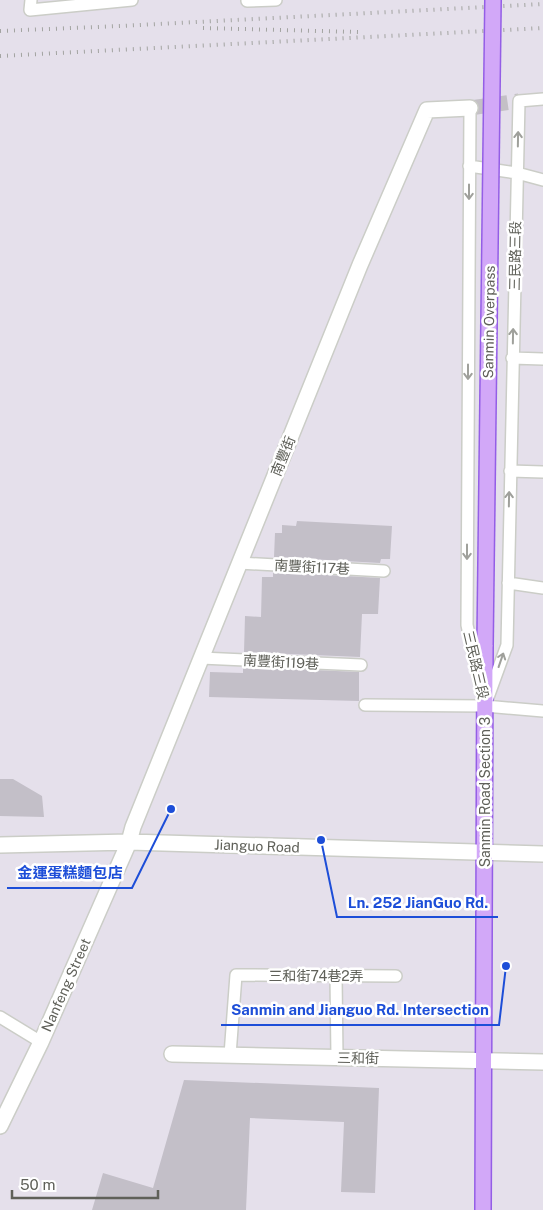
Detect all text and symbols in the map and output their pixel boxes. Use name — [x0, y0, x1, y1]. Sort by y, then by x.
one-way arrow — [513, 131, 523, 148]
one-way arrow — [464, 183, 474, 199]
street label: 三民路三段 — [506, 221, 524, 291]
street label: Sanmin Overpass — [480, 265, 498, 379]
one-way arrow — [508, 329, 518, 345]
one-way arrow — [463, 363, 473, 379]
street label: 南豐街 — [268, 434, 298, 478]
one-way arrow — [505, 491, 514, 507]
one-way arrow — [462, 543, 472, 559]
street label: 南豐街117巷 — [274, 557, 350, 577]
street label: 三民路三段 — [460, 629, 492, 701]
street label: 南豐街119巷 — [243, 652, 319, 672]
one-way arrow — [497, 653, 506, 669]
street label: Sanmin Road Section 3 — [477, 717, 493, 867]
street label: Jianguo Road — [214, 837, 300, 855]
callout: 金運蛋糕麵包店 — [7, 858, 132, 888]
text: 金運蛋糕麵包店 — [17, 864, 123, 881]
callout: Ln. 252 JianGuo Rd. — [337, 887, 498, 917]
text: Ln. 252 JianGuo Rd. — [348, 894, 488, 911]
street label: Nanfeng Street — [38, 936, 94, 1034]
street label: 三和街74巷2弄 — [268, 968, 364, 984]
callout: Sanmin and Jianguo Rd. Intersection — [221, 995, 499, 1025]
text: Sanmin and Jianguo Rd. Intersection — [231, 1001, 489, 1018]
street label: 三和街 — [337, 1050, 379, 1066]
scale bar — [12, 1168, 159, 1200]
text: 50 m — [20, 1176, 55, 1193]

